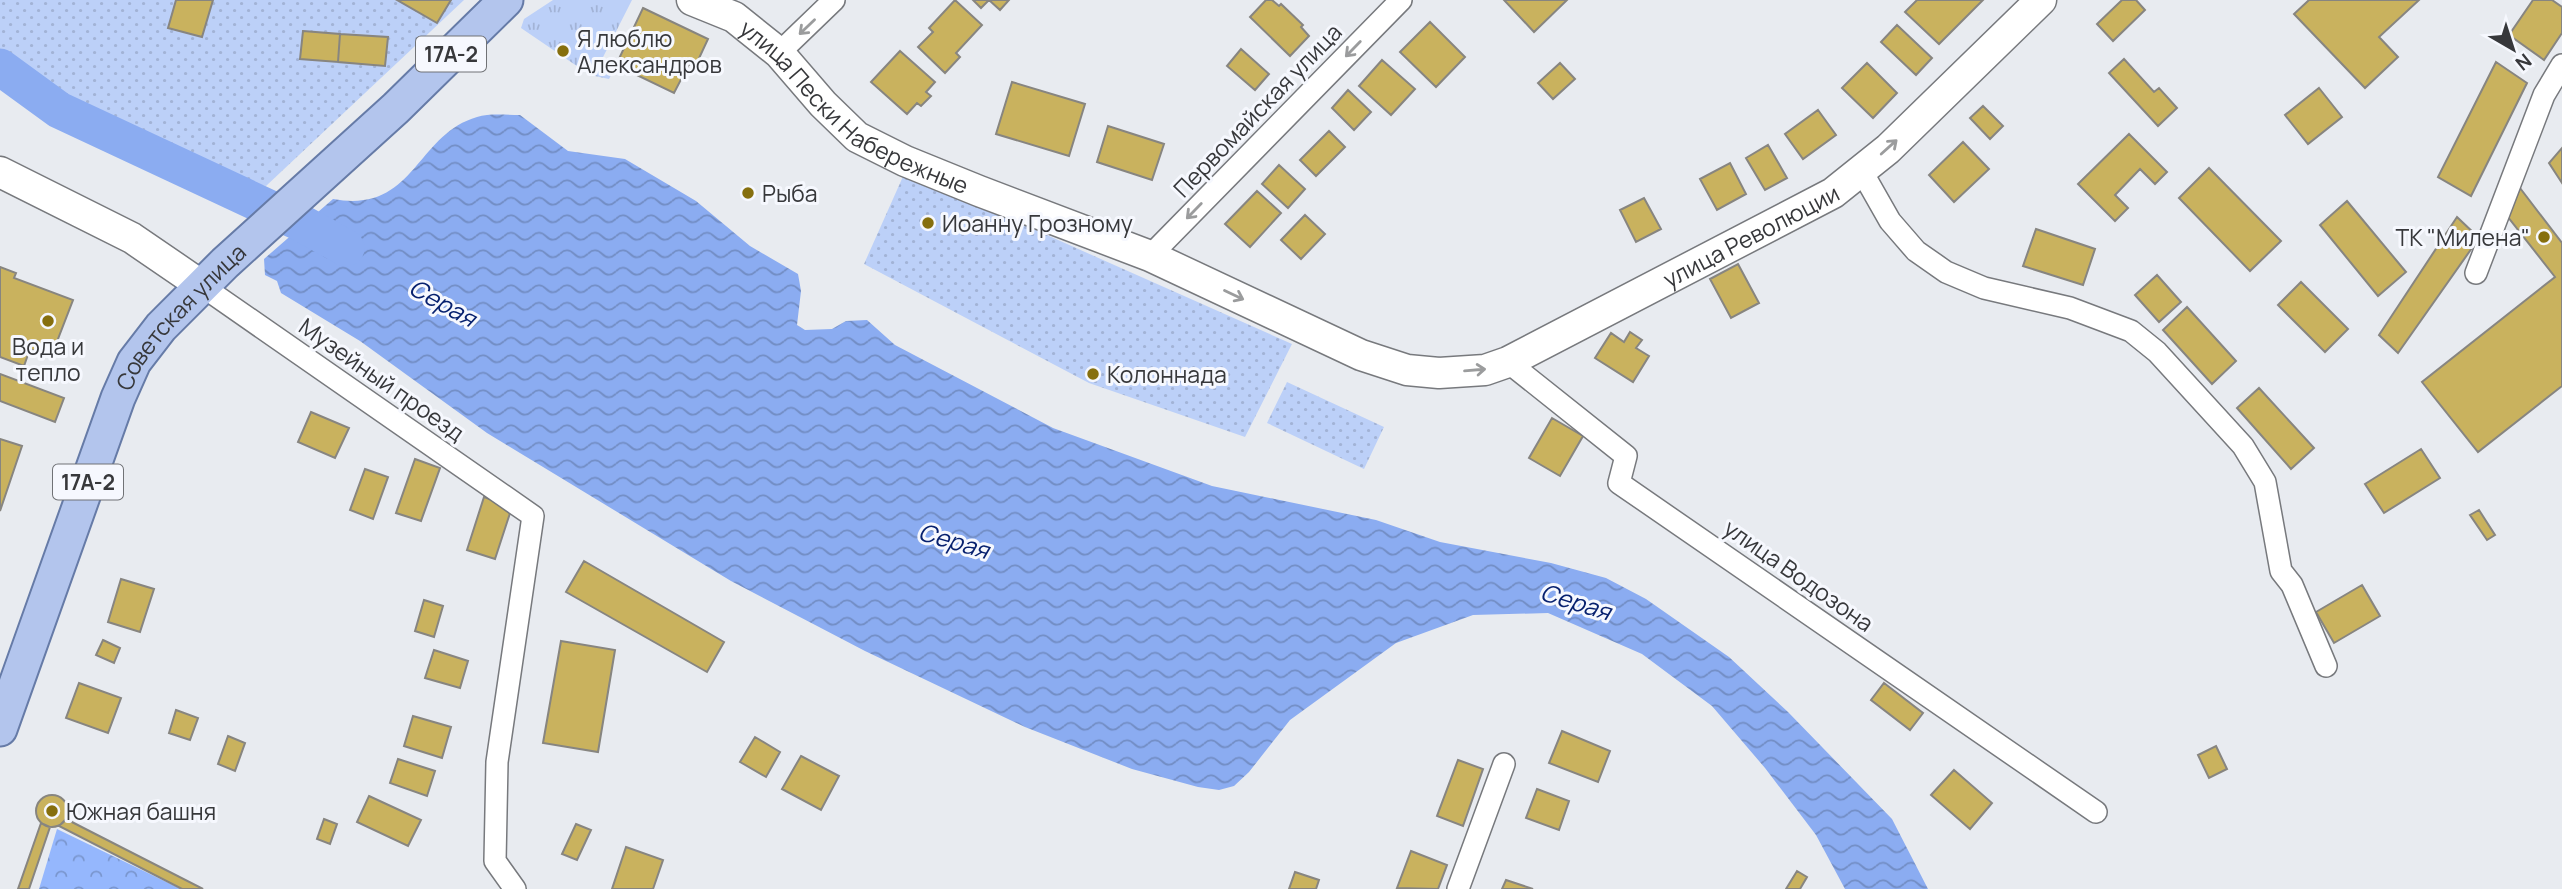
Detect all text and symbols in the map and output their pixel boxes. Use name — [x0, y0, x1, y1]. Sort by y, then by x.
street label: улица Пески Набережные — [733, 12, 973, 201]
north arrow — [2478, 14, 2548, 84]
street label: Первомайская улица — [1166, 16, 1348, 204]
one-way arrow — [798, 18, 815, 35]
place label: Я люблю Александров — [577, 22, 722, 80]
road number: 17А-2 — [416, 36, 486, 72]
one-way arrow — [1345, 40, 1362, 57]
marker: Я люблю Александров — [555, 43, 571, 59]
text: N — [2510, 48, 2537, 77]
one-way arrow — [1880, 139, 1898, 155]
place label: Рыба — [762, 177, 818, 209]
street label: улица Революции — [1657, 177, 1845, 295]
marker: Рыба — [740, 185, 756, 201]
one-way arrow — [1186, 202, 1203, 219]
place label: Иоанну Грозному — [942, 207, 1133, 239]
marker: Иоанну Грозному — [920, 215, 936, 231]
place label: ТК "Милена" — [2395, 221, 2530, 253]
marker: ТК "Милена" — [2536, 229, 2552, 245]
street label: Советская улица — [108, 236, 253, 395]
water label: Серая — [404, 270, 484, 335]
one-way arrow — [1223, 289, 1244, 302]
street label: Музейный проезд — [293, 310, 471, 448]
marker: Вода и тепло — [40, 313, 56, 329]
place label: Вода и тепло — [12, 330, 84, 388]
place label: Колоннада — [1107, 358, 1227, 390]
one-way arrow — [1463, 363, 1486, 376]
marker: Колоннада — [1085, 366, 1101, 382]
road number: 17А-2 — [53, 464, 123, 500]
street label: улица Водозона — [1718, 511, 1880, 639]
water label: Серая — [915, 514, 995, 566]
water label: Серая — [1537, 575, 1617, 628]
place label: Южная башня — [66, 795, 216, 827]
marker: Южная башня — [44, 803, 60, 819]

